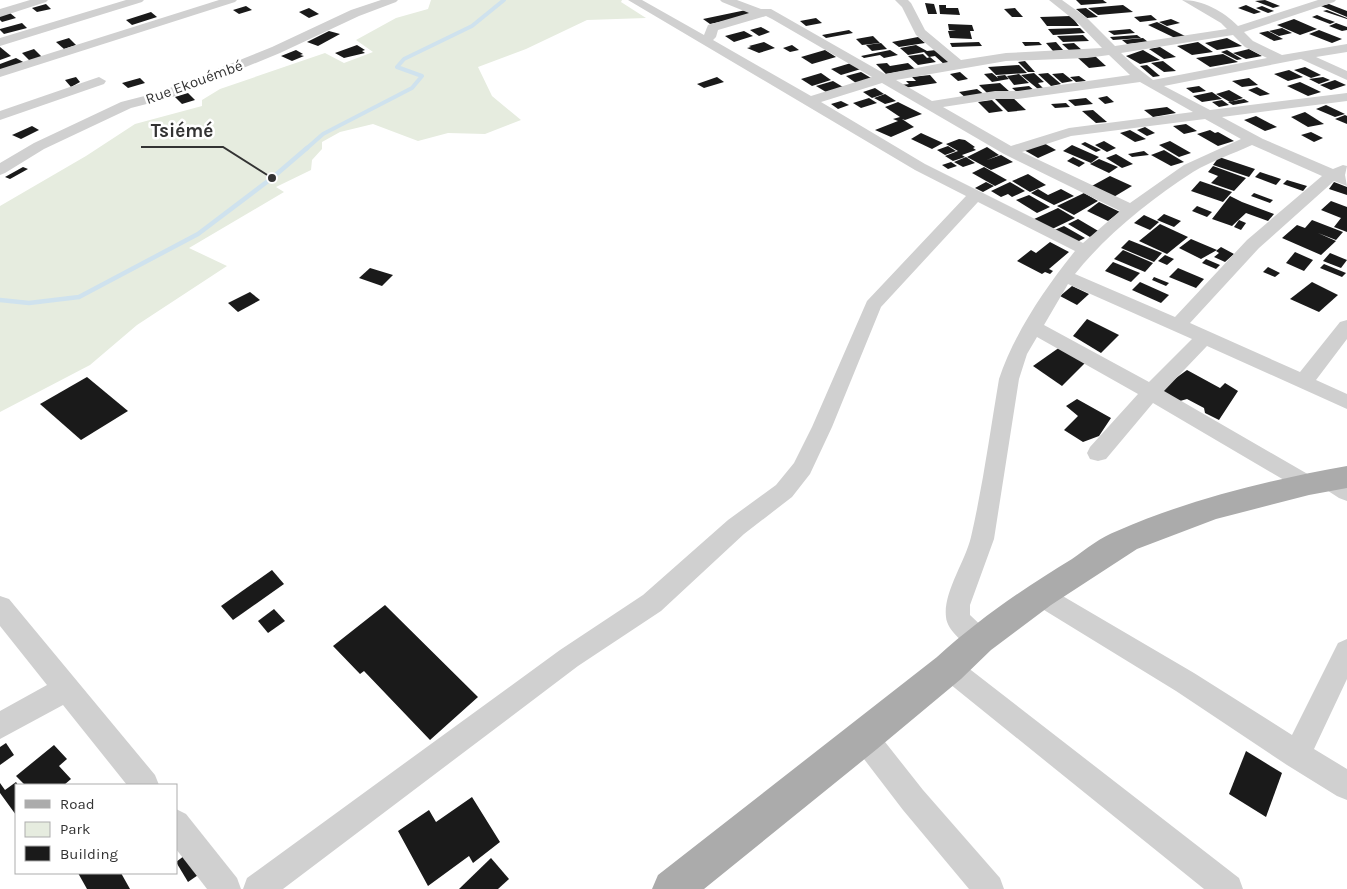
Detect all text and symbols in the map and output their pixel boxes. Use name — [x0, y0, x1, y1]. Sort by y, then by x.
street label: Rue Ekouémbé — [143, 56, 245, 108]
callout: Tsiémé — [141, 113, 223, 147]
text: Tsiémé — [151, 120, 213, 142]
legend — [15, 784, 178, 874]
text: Road — [60, 795, 95, 813]
text: Park — [60, 820, 90, 838]
text: Building — [60, 845, 118, 863]

